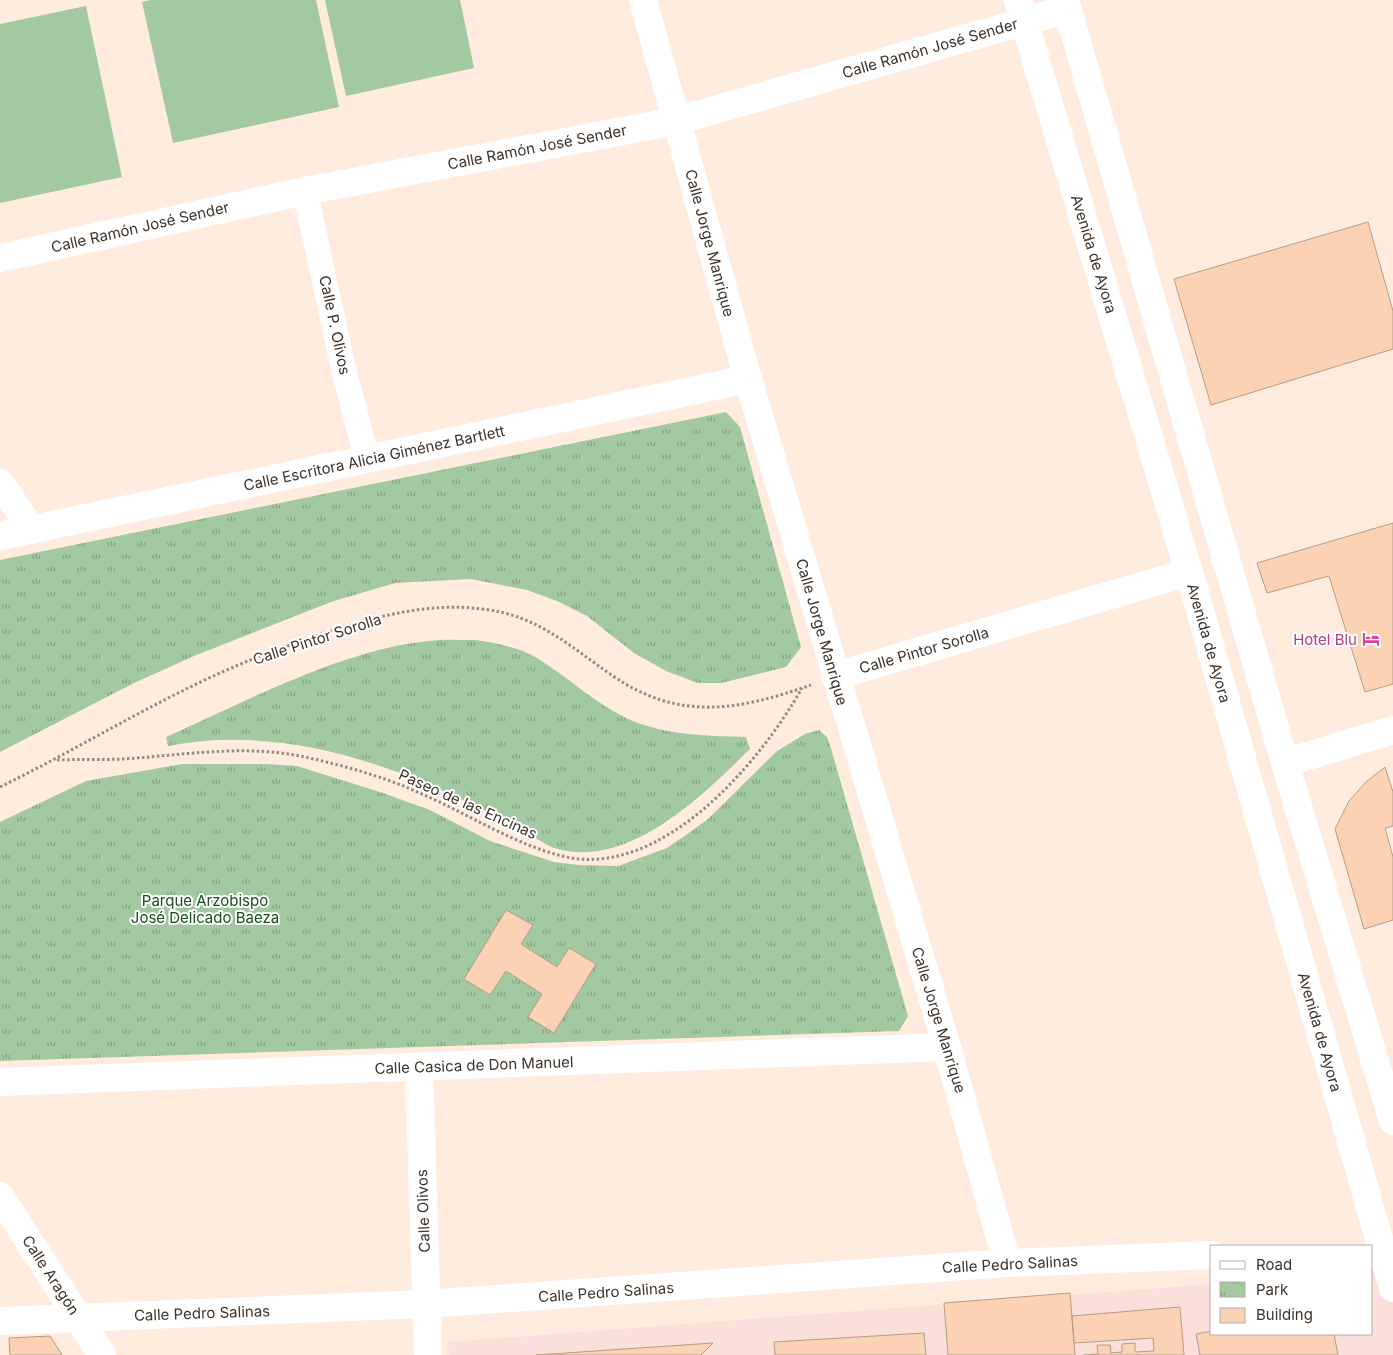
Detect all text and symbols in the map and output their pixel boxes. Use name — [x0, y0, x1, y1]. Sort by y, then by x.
street label: Calle Ramón José Sender — [840, 14, 1020, 82]
street label: Calle Ramón José Sender — [446, 120, 629, 174]
street label: Calle Jorge Manrique — [681, 167, 739, 319]
street label: Avenida de Ayora — [1067, 192, 1121, 316]
street label: Calle Ramón José Sender — [49, 197, 231, 257]
street label: Calle P. Olivos — [315, 274, 355, 376]
street label: Calle Escritora Alicia Giménez Bartlett — [242, 421, 506, 495]
street label: Calle Jorge Manrique — [792, 556, 852, 708]
street label: Avenida de Ayora — [1183, 581, 1235, 705]
street label: Calle Pintor Sorolla — [250, 609, 384, 669]
street label: Calle Pintor Sorolla — [857, 622, 991, 678]
hotel icon: Hotel Blu — [1361, 629, 1381, 649]
place label: Hotel Blu — [1293, 630, 1357, 649]
street label: Paseo de las Encinas — [396, 765, 540, 843]
park label: Parque Arzobispo José Delicado Baeza — [131, 891, 279, 927]
street label: Calle Jorge Manrique — [908, 945, 970, 1095]
street label: Avenida de Ayora — [1294, 970, 1346, 1094]
street label: Calle Casica de Don Manuel — [374, 1052, 574, 1078]
street label: Calle Olivos — [412, 1169, 434, 1253]
street label: Calle Aragón — [18, 1232, 84, 1318]
legend — [1210, 1245, 1373, 1335]
street label: Calle Pedro Salinas — [942, 1251, 1079, 1277]
text: Road — [1256, 1255, 1292, 1274]
street label: Calle Pedro Salinas — [537, 1278, 675, 1306]
text: Park — [1256, 1280, 1289, 1299]
street label: Calle Pedro Salinas — [134, 1301, 270, 1325]
text: Building — [1256, 1305, 1313, 1324]

